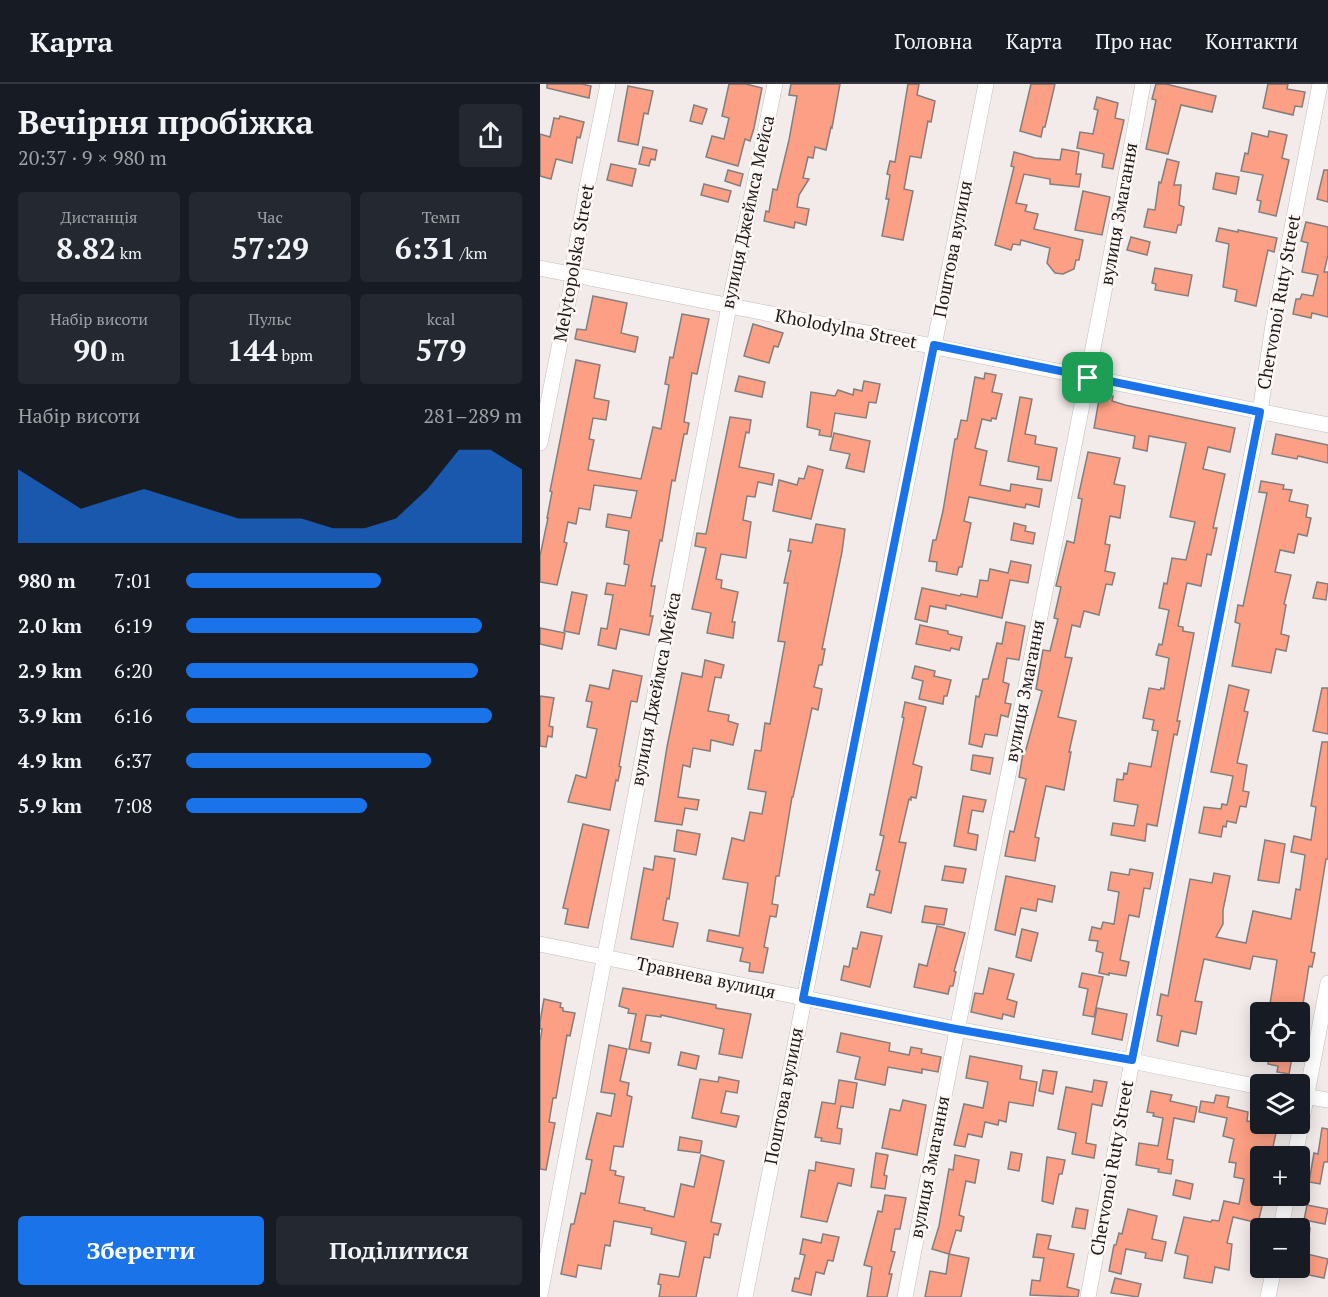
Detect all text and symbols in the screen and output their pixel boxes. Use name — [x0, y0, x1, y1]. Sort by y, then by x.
text: Карта — [30, 23, 113, 60]
text: Головна — [894, 27, 973, 55]
text: Карта — [1006, 27, 1062, 55]
text: Про нас — [1095, 27, 1172, 55]
text: Контакти — [1205, 27, 1298, 55]
text: Вечірня пробіжка — [18, 100, 314, 143]
button: share — [459, 104, 522, 167]
street label: вулиця Джеймса Мейса — [715, 113, 779, 311]
street label: вулиця Змагання — [1094, 141, 1142, 287]
text: 20:37 · 9 × 980 m — [18, 144, 167, 171]
street label: Поштова вулиця — [927, 178, 977, 319]
street label: Melytopolska Street — [547, 182, 599, 344]
text: Дистанція — [61, 206, 137, 228]
text: Час — [257, 206, 283, 228]
text: Темп — [422, 206, 460, 228]
street label: Chervonoi Ruty Street — [1251, 212, 1305, 391]
text: 8.82 — [56, 228, 116, 268]
text: 57:29 — [231, 228, 309, 268]
text: 6:31 — [395, 228, 456, 268]
text: km — [116, 242, 142, 264]
text: /km — [456, 242, 487, 264]
street label: Kholodylna Street — [773, 302, 920, 354]
text: Набір висоти — [50, 308, 148, 330]
text: Пульс — [248, 308, 292, 330]
text: kcal — [427, 308, 455, 330]
text: 90 — [73, 330, 107, 370]
text: 144 — [227, 330, 278, 370]
text: 579 — [416, 330, 466, 370]
text: m — [107, 344, 125, 366]
text: bpm — [278, 344, 313, 366]
pin — [1062, 352, 1113, 403]
icon: arrive — [1071, 361, 1104, 394]
text: Набір висоти — [18, 402, 140, 429]
text: 281–289 m — [423, 402, 522, 429]
text: 980 m — [18, 567, 76, 594]
text: 7:01 — [114, 567, 153, 594]
street label: вулиця Джеймса Мейса — [624, 590, 686, 788]
text: 2.0 km — [18, 612, 82, 639]
text: 6:19 — [114, 612, 153, 639]
street label: вулиця Змагання — [998, 618, 1050, 764]
text: 2.9 km — [18, 657, 82, 684]
text: 6:20 — [114, 657, 153, 684]
text: 3.9 km — [18, 702, 82, 729]
text: 6:16 — [114, 702, 153, 729]
text: 4.9 km — [18, 747, 82, 774]
text: 6:37 — [114, 747, 153, 774]
text: 5.9 km — [18, 792, 82, 819]
text: 7:08 — [114, 792, 153, 819]
street label: Травнева вулиця — [634, 951, 778, 1004]
map controls — [1250, 1002, 1310, 1278]
button: locate — [1250, 1002, 1310, 1062]
street label: Поштова вулиця — [758, 1025, 808, 1166]
button: layers — [1250, 1074, 1310, 1134]
street label: Chervonoi Ruty Street — [1084, 1078, 1138, 1257]
street label: вулиця Змагання — [903, 1094, 955, 1240]
button: + — [1250, 1146, 1310, 1206]
button: Зберегти — [18, 1216, 264, 1285]
button: Поділитися — [276, 1216, 522, 1285]
button: − — [1250, 1218, 1310, 1278]

